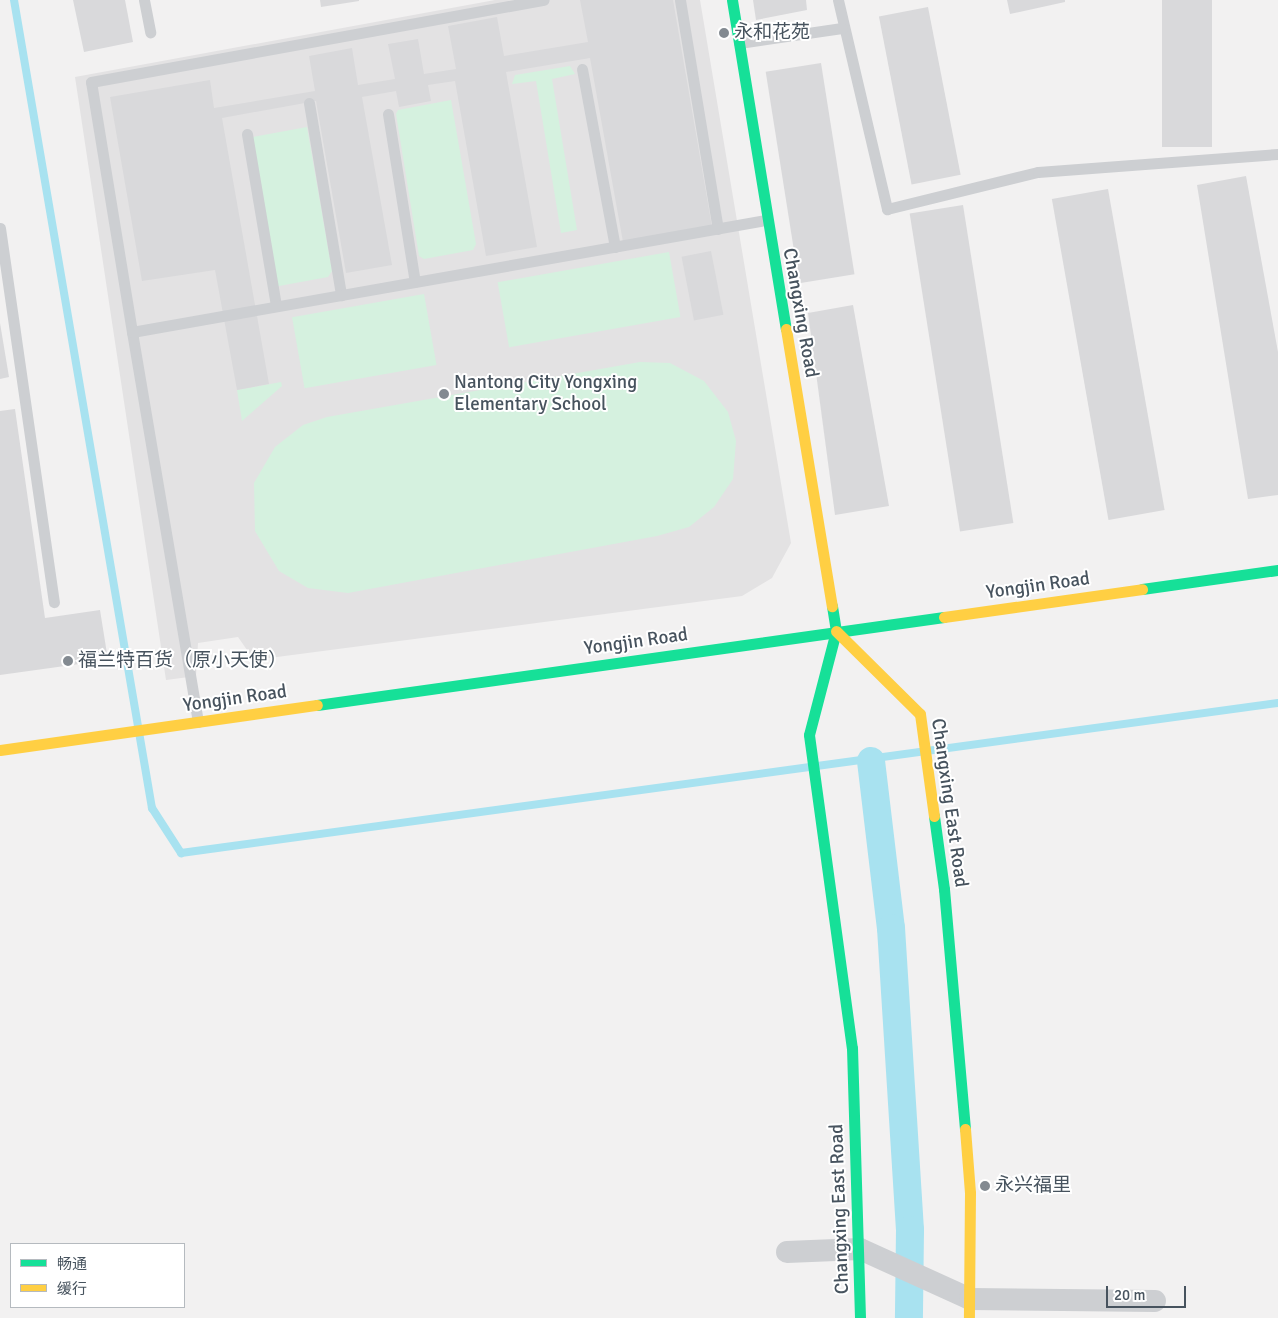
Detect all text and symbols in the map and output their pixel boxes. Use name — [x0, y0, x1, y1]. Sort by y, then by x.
place label: 永和花苑 — [734, 22, 810, 44]
marker: 永和花苑 — [718, 27, 730, 39]
street label: Changxing Road — [777, 246, 823, 380]
place label: Nantong City Yongxing Elementary School — [454, 372, 637, 416]
marker: Nantong City Yongxing Elementary School — [438, 388, 450, 400]
street label: Yongjin Road — [985, 567, 1091, 605]
street label: Yongjin Road — [583, 623, 689, 661]
place label: 福兰特百货（原小天使） — [78, 650, 287, 672]
marker: 福兰特百货（原小天使） — [62, 655, 74, 667]
street label: Yongjin Road — [182, 680, 288, 718]
street label: Changxing East Road — [926, 717, 972, 889]
street label: Changxing East Road — [826, 1123, 854, 1295]
place label: 永兴福里 — [995, 1175, 1071, 1197]
marker: 永兴福里 — [979, 1180, 991, 1192]
legend — [10, 1243, 185, 1308]
text: 畅通 — [57, 1255, 87, 1273]
scale bar — [1108, 1276, 1188, 1308]
text: 缓行 — [57, 1280, 87, 1298]
text: 20 m — [1114, 1286, 1145, 1304]

